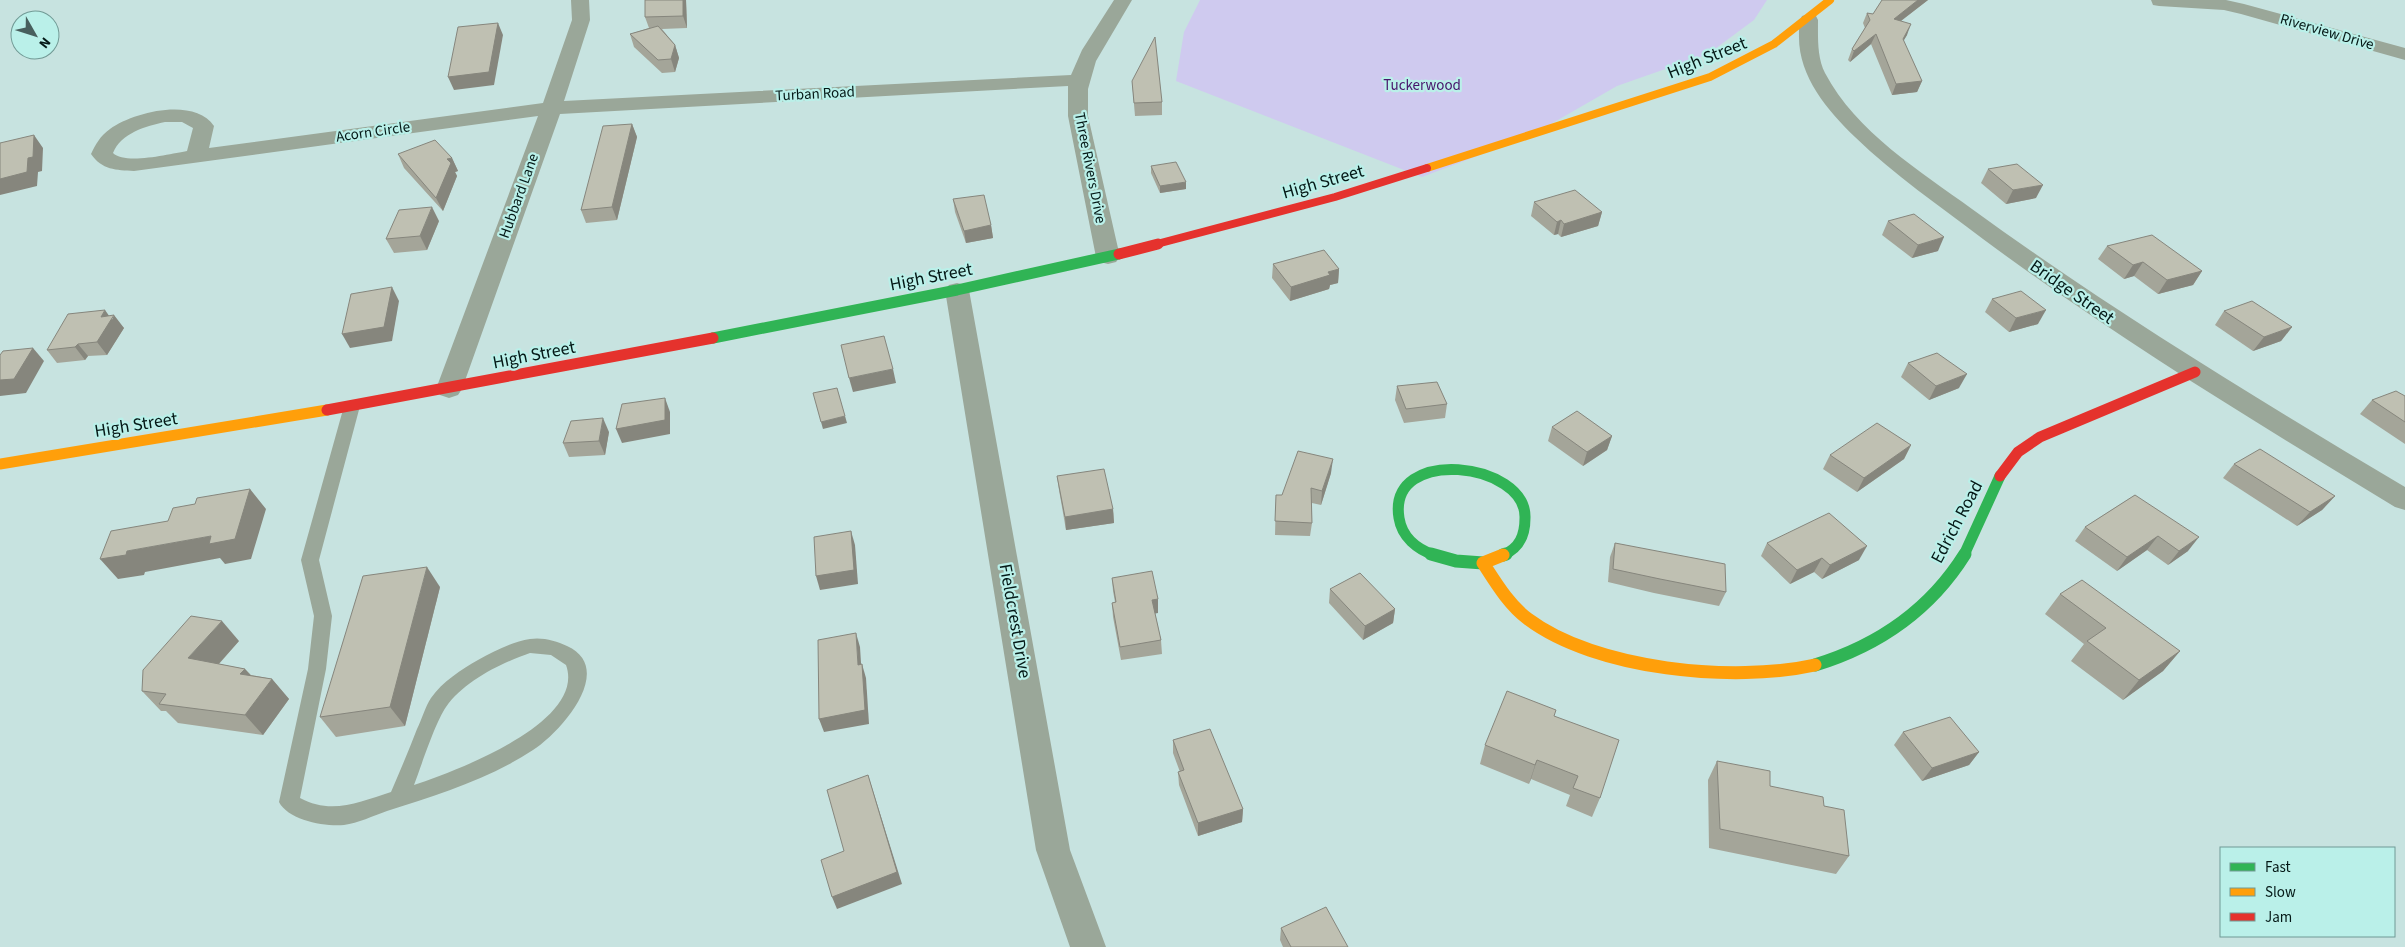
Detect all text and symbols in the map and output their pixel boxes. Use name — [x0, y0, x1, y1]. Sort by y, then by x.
street label: Riverview Drive — [2278, 9, 2376, 55]
north arrow — [10, 10, 60, 60]
street label: High Street — [1663, 31, 1751, 85]
text: N — [34, 33, 55, 52]
park label: Tuckerwood — [1383, 75, 1461, 96]
street label: Turban Road — [775, 81, 855, 107]
street label: Three Rivers Drive — [1069, 111, 1111, 225]
street label: Acorn Circle — [335, 116, 411, 148]
street label: Hubbard Lane — [494, 151, 544, 241]
street label: High Street — [1279, 158, 1367, 206]
street label: Bridge Street — [2025, 254, 2119, 330]
street label: High Street — [888, 257, 974, 297]
street label: High Street — [491, 335, 577, 375]
street label: High Street — [93, 406, 179, 444]
street label: Edrich Road — [1925, 476, 1989, 568]
street label: Fieldcrest Drive — [993, 562, 1037, 680]
legend — [2220, 847, 2395, 937]
text: Fast — [2265, 857, 2291, 878]
text: Slow — [2265, 882, 2296, 903]
text: Jam — [2265, 907, 2292, 928]

